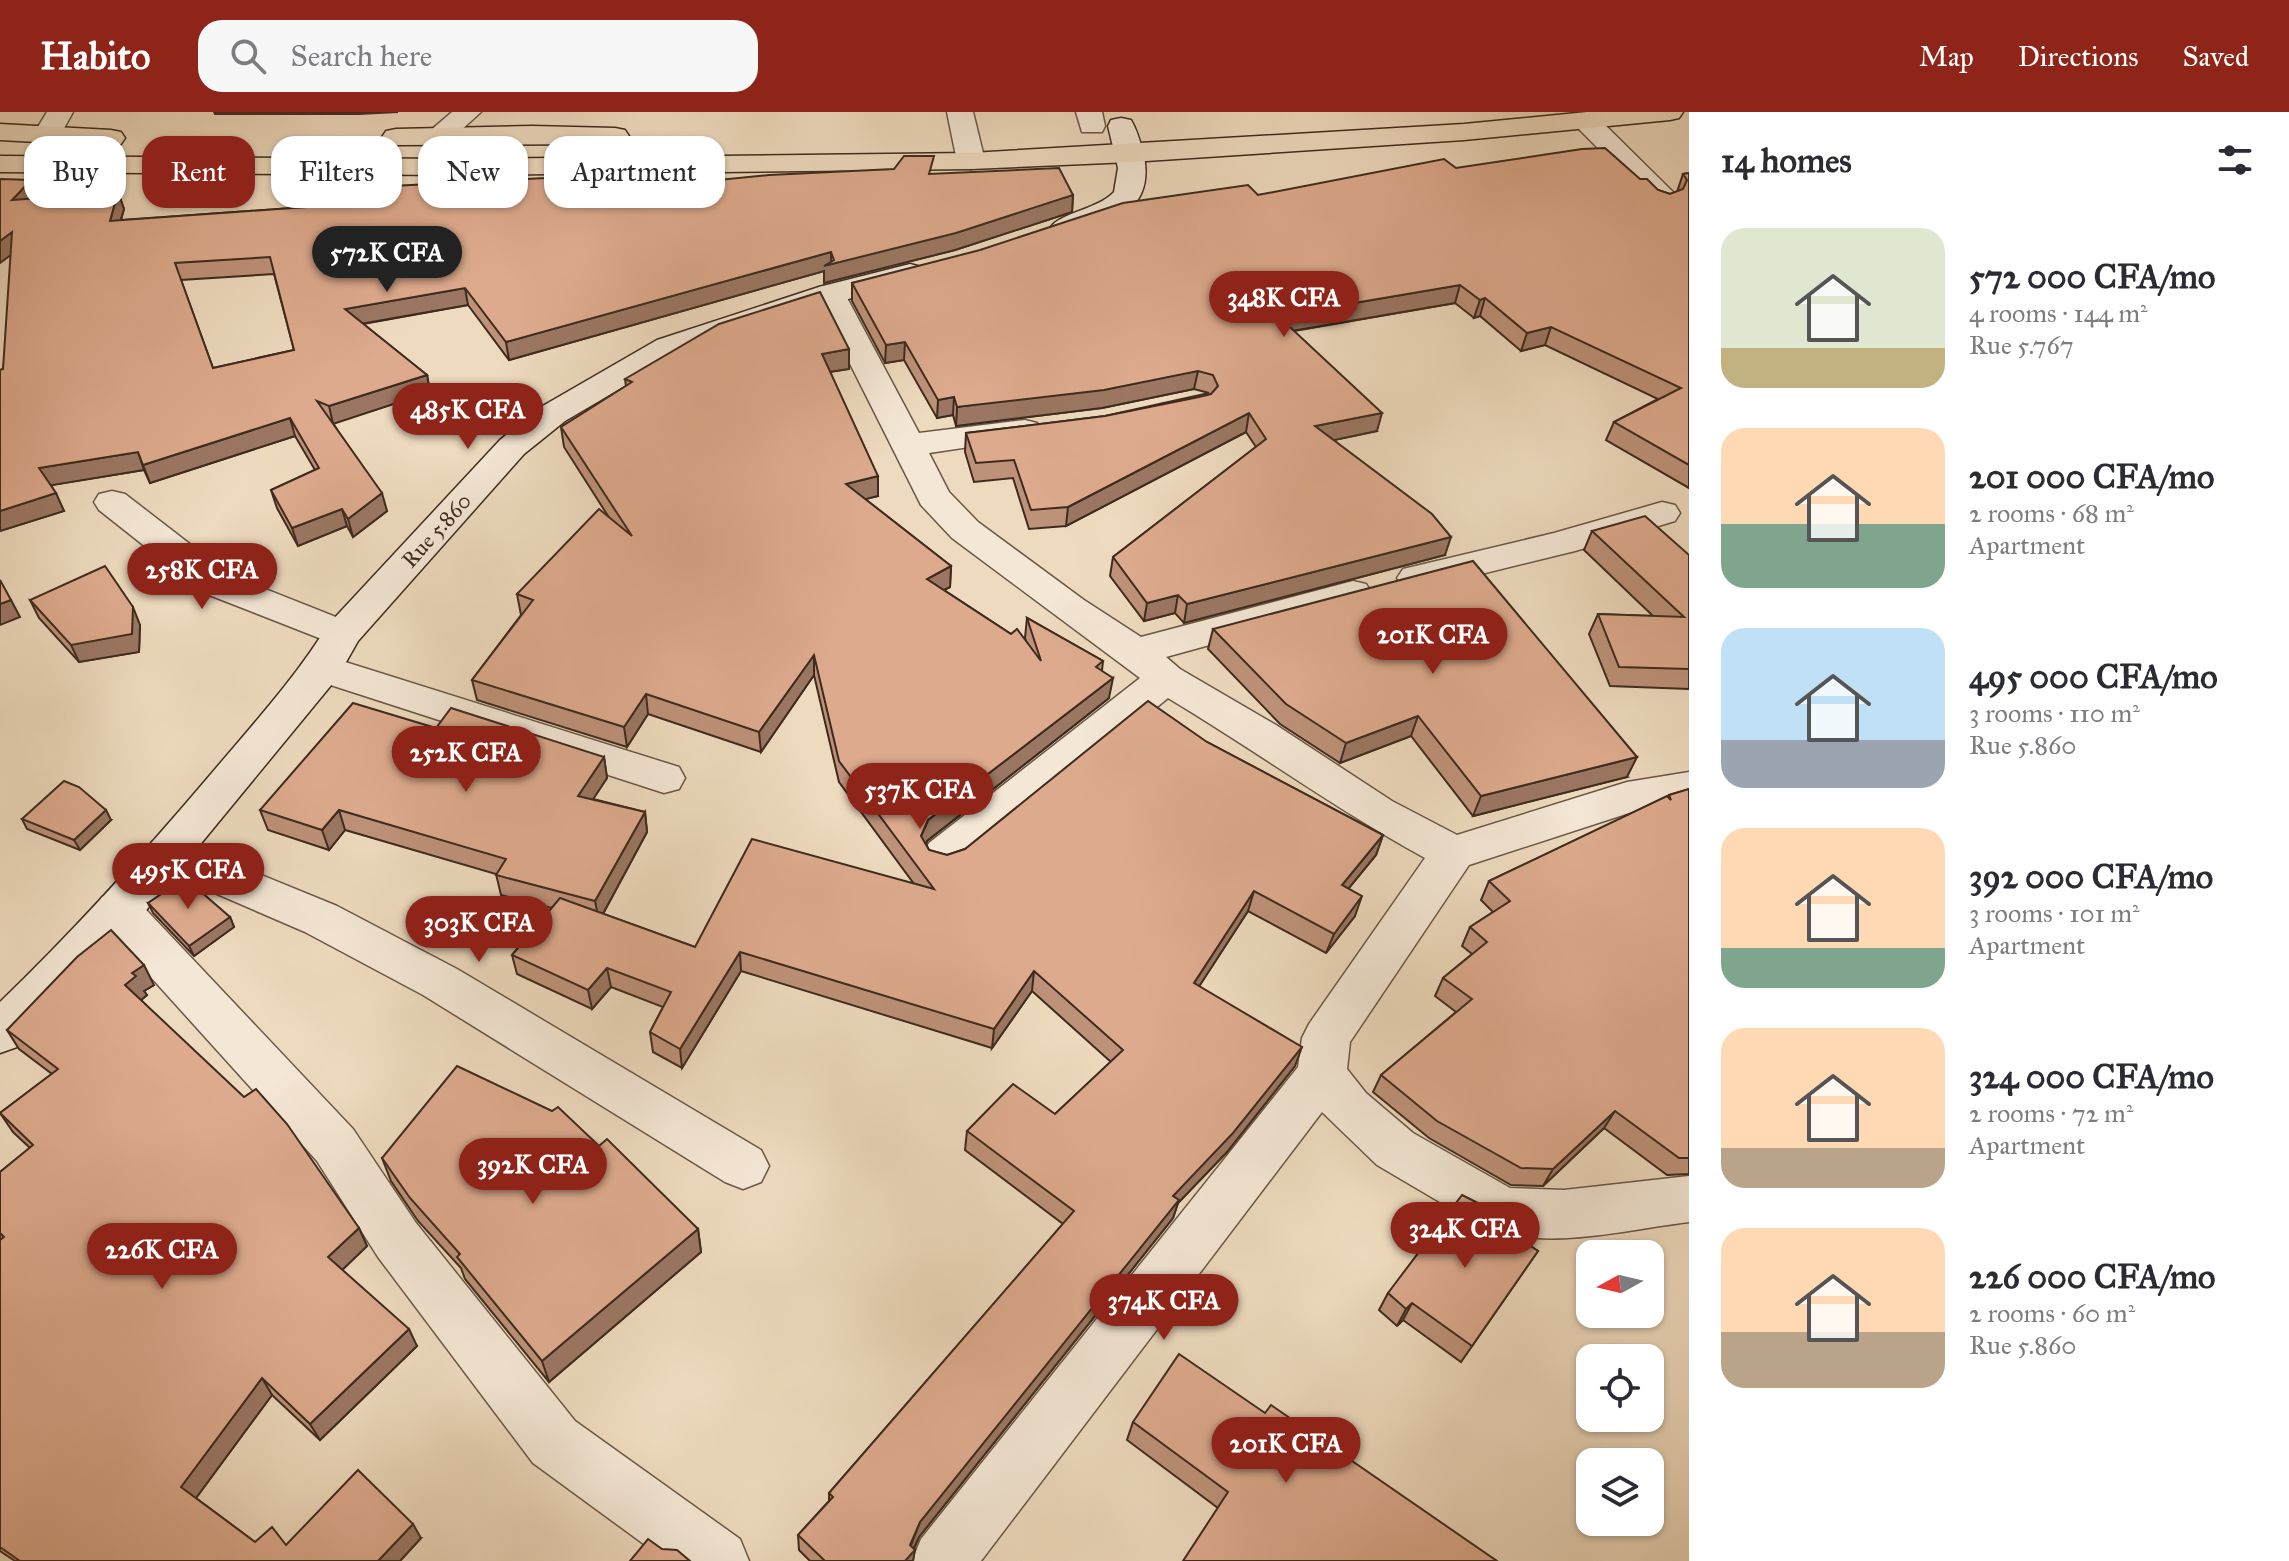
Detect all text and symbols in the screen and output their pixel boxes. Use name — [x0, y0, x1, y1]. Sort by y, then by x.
search box — [198, 20, 758, 92]
text: Habito — [40, 33, 150, 79]
icon: search — [226, 34, 270, 78]
text: Search here — [290, 38, 432, 74]
text: Map — [1919, 39, 1974, 74]
text: Directions — [2018, 39, 2139, 74]
text: Saved — [2183, 39, 2249, 74]
chip: Buy — [24, 136, 126, 208]
chip: Rent — [142, 136, 255, 208]
chip: Filters — [271, 136, 402, 208]
chip: New — [418, 136, 528, 208]
chip: Apartment — [544, 136, 725, 208]
icon: filters — [2213, 138, 2257, 182]
text: 14 homes — [1721, 140, 1852, 181]
pin: 572K CFA — [304, 226, 470, 294]
text: 572K CFA — [330, 236, 444, 268]
text: 572 000 CFA/mo — [1969, 256, 2215, 297]
icon: home — [1785, 260, 1881, 356]
pin: 348K CFA — [1201, 271, 1367, 339]
text: 348K CFA — [1227, 281, 1341, 313]
text: 4 rooms · 144 m² — [1969, 297, 2148, 329]
text: Rue 5.767 — [1969, 329, 2074, 361]
pin: 485K CFA — [385, 383, 551, 451]
text: 485K CFA — [410, 393, 526, 425]
text: 201 000 CFA/mo — [1969, 456, 2214, 497]
icon: home — [1785, 460, 1881, 556]
street label: Rue 5.860 — [396, 488, 477, 573]
text: 2 rooms · 68 m² — [1969, 497, 2134, 529]
text: Apartment — [1969, 529, 2085, 561]
pin: 258K CFA — [119, 543, 285, 611]
text: 258K CFA — [145, 553, 259, 585]
pin: 201K CFA — [1350, 608, 1516, 676]
text: 201K CFA — [1377, 618, 1490, 650]
text: 495 000 CFA/mo — [1969, 656, 2218, 697]
icon: home — [1785, 660, 1881, 756]
text: 3 rooms · 110 m² — [1969, 697, 2140, 729]
pin: 252K CFA — [383, 726, 549, 794]
text: Rue 5.860 — [1969, 729, 2076, 761]
text: 252K CFA — [410, 736, 522, 768]
pin: 537K CFA — [837, 763, 1003, 831]
text: 537K CFA — [864, 773, 976, 805]
pin: 495K CFA — [105, 843, 271, 911]
text: 495K CFA — [130, 853, 246, 885]
text: 392 000 CFA/mo — [1969, 856, 2213, 897]
icon: home — [1785, 860, 1881, 956]
pin: 303K CFA — [396, 896, 562, 964]
text: 3 rooms · 101 m² — [1969, 897, 2140, 929]
text: 303K CFA — [424, 906, 534, 938]
text: Apartment — [1969, 929, 2085, 961]
text: 324 000 CFA/mo — [1969, 1056, 2214, 1097]
icon: home — [1785, 1060, 1881, 1156]
text: 2 rooms · 72 m² — [1969, 1097, 2133, 1129]
text: Apartment — [1969, 1129, 2085, 1161]
pin: 392K CFA — [450, 1138, 616, 1206]
text: 392K CFA — [477, 1148, 589, 1180]
pin: 324K CFA — [1382, 1202, 1548, 1270]
text: 324K CFA — [1409, 1212, 1521, 1244]
pin: 226K CFA — [79, 1223, 245, 1291]
text: 226K CFA — [105, 1233, 219, 1265]
north arrow — [1576, 1240, 1664, 1328]
map controls — [1576, 1240, 1664, 1536]
text: 226 000 CFA/mo — [1969, 1256, 2215, 1297]
icon: home — [1785, 1260, 1881, 1356]
pin: 374K CFA — [1081, 1274, 1247, 1342]
text: 374K CFA — [1107, 1284, 1221, 1316]
text: 2 rooms · 60 m² — [1969, 1297, 2135, 1329]
text: Rue 5.860 — [1969, 1329, 2076, 1361]
button: locate — [1576, 1344, 1664, 1432]
pin: 201K CFA — [1203, 1417, 1369, 1485]
text: 201K CFA — [1230, 1427, 1343, 1459]
button: layers — [1576, 1448, 1664, 1536]

